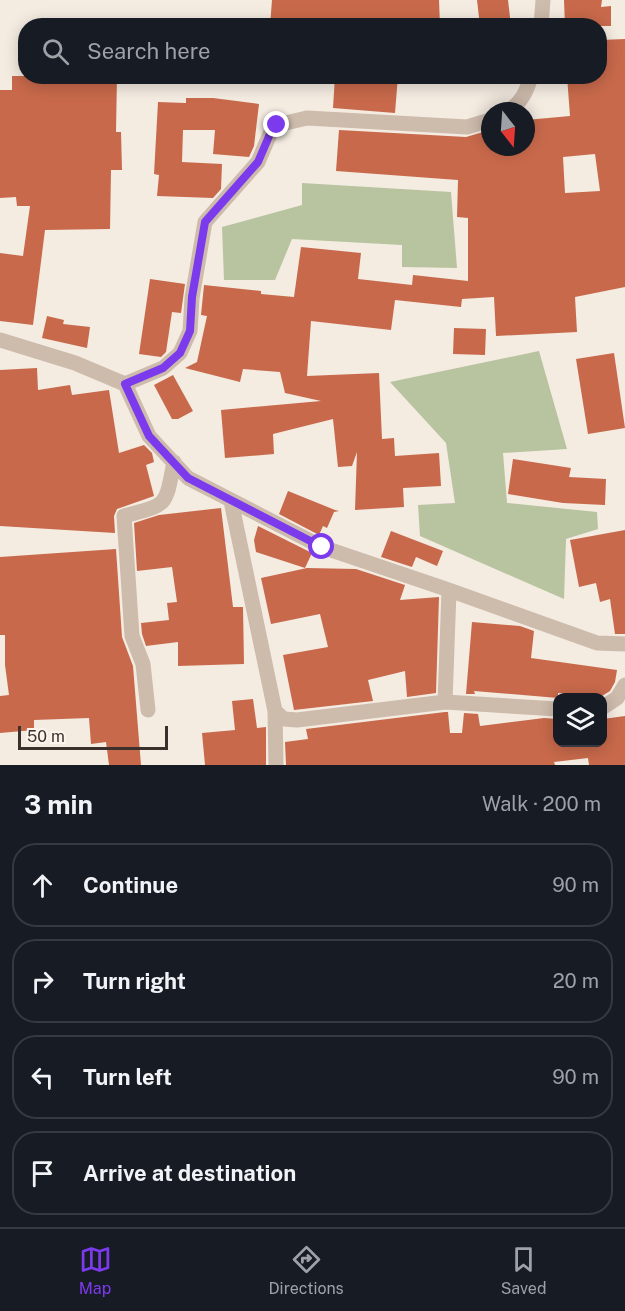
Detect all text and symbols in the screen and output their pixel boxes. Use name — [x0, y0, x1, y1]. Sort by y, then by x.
search box — [18, 18, 607, 84]
icon: search — [39, 35, 72, 68]
text: Search here — [87, 38, 211, 64]
north arrow — [481, 102, 535, 156]
route end — [263, 111, 289, 137]
route start — [308, 533, 334, 559]
map controls — [553, 693, 607, 747]
button: layers — [553, 693, 607, 747]
scale bar — [18, 723, 168, 750]
text: 50 m — [27, 727, 65, 746]
text: 3 min — [24, 789, 93, 820]
text: Walk · 200 m — [482, 792, 601, 816]
icon: ahead — [26, 869, 59, 902]
text: Continue — [83, 872, 178, 898]
text: 90 m — [552, 873, 599, 897]
icon: right — [26, 965, 59, 998]
text: Turn right — [83, 968, 186, 994]
text: 20 m — [553, 969, 599, 993]
icon: left — [26, 1061, 59, 1094]
text: Turn left — [83, 1064, 172, 1090]
text: 90 m — [552, 1065, 599, 1089]
icon: arrive — [26, 1157, 59, 1190]
text: Arrive at destination — [83, 1160, 296, 1186]
tab: Map — [79, 1243, 112, 1298]
tab: Directions — [269, 1243, 344, 1298]
tab: Saved — [501, 1243, 546, 1298]

